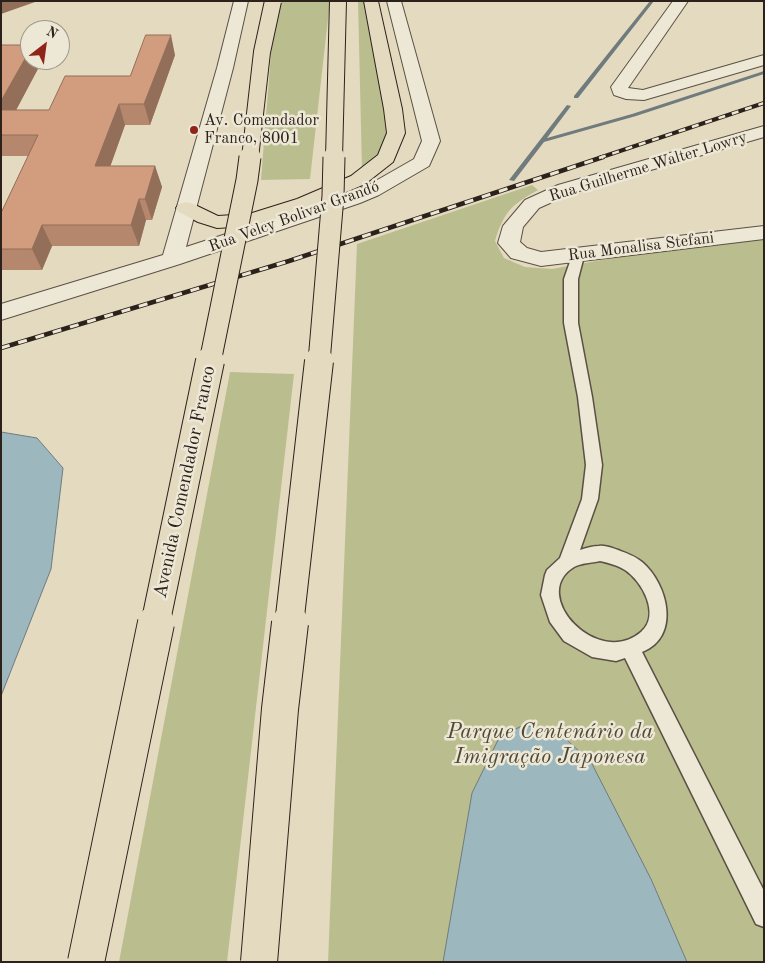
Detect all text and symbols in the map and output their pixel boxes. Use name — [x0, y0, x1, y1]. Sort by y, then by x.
north arrow — [20, 20, 70, 70]
text: N — [44, 24, 60, 42]
place label: Av. Comendador Franco, 8001 — [204, 111, 319, 149]
marker: Av. Comendador Franco, 8001 — [188, 124, 200, 136]
street label: Rua Guilherme Walter Lowry — [547, 128, 749, 206]
street label: Rua Velcy Bolivar Grandó — [206, 177, 382, 257]
street label: Rua Monalisa Stefani — [567, 228, 715, 266]
street label: Avenida Comendador Franco — [149, 364, 221, 600]
park label: Parque Centenário da Imigração Japonesa — [447, 719, 653, 770]

